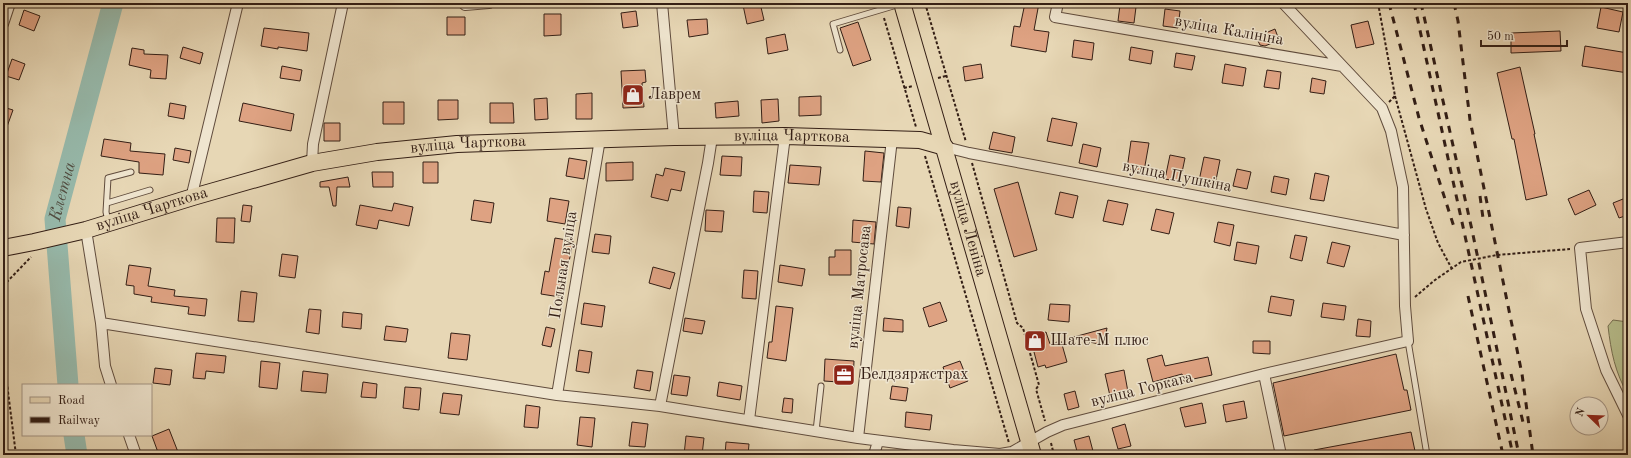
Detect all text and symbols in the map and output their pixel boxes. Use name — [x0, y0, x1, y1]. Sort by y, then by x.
street label: вуліца Калініна — [1173, 14, 1285, 48]
scale bar — [1481, 22, 1567, 48]
text: 50 m — [1487, 30, 1514, 43]
shop icon: Лаврем — [620, 82, 646, 108]
place label: Лаврем — [648, 87, 701, 103]
street label: вуліца Чарткова — [734, 128, 850, 146]
street label: вуліца Чарткова — [409, 134, 526, 157]
street label: вуліца Пушкіна — [1121, 159, 1233, 195]
water label: Клетна — [46, 160, 78, 224]
street label: вуліца Леніна — [946, 179, 989, 278]
street label: вуліца Чарткова — [94, 185, 210, 234]
street label: Польная вуліца — [548, 210, 580, 320]
street label: вуліца Матросава — [846, 224, 874, 350]
shop icon: Шате-М плюс — [1022, 328, 1048, 354]
place label: Шате-М плюс — [1050, 333, 1149, 349]
office icon: Белдзяржстрах — [831, 362, 857, 388]
place label: Белдзяржстрах — [860, 367, 969, 383]
street label: вуліца Горкага — [1089, 370, 1195, 410]
legend — [22, 384, 152, 436]
text: Road — [58, 395, 85, 407]
north arrow — [1569, 396, 1609, 436]
text: N — [1574, 406, 1588, 419]
text: Railway — [58, 415, 101, 427]

